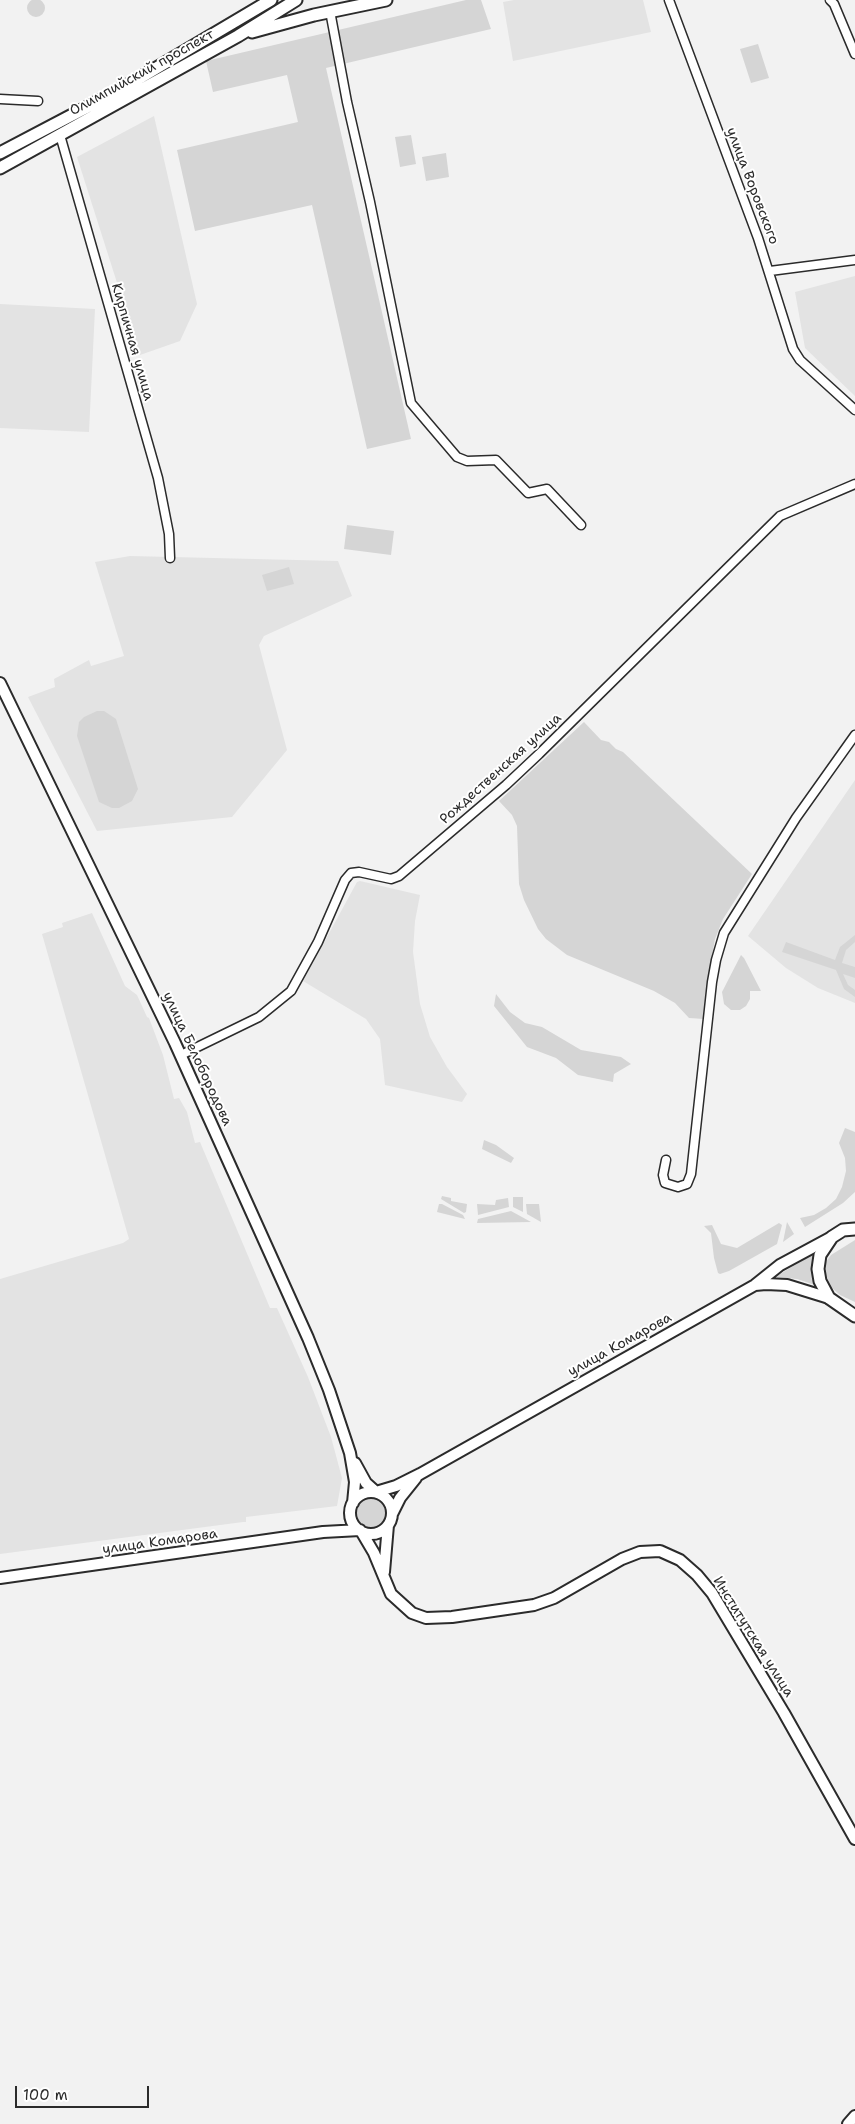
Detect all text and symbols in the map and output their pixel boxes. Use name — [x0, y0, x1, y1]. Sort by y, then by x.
street label: Олимпийский проспект — [67, 26, 217, 120]
street label: улица Воровского — [722, 125, 782, 247]
street label: Кирпичная улица — [107, 281, 157, 403]
street label: Рождественская улица — [437, 710, 565, 828]
street label: улица Белобородова — [159, 989, 235, 1129]
street label: улица Комарова — [565, 1310, 675, 1380]
street label: улица Комарова — [101, 1526, 219, 1558]
street label: Институтская улица — [709, 1574, 797, 1700]
scale bar — [18, 2076, 151, 2108]
text: 100 m — [23, 2085, 68, 2105]

